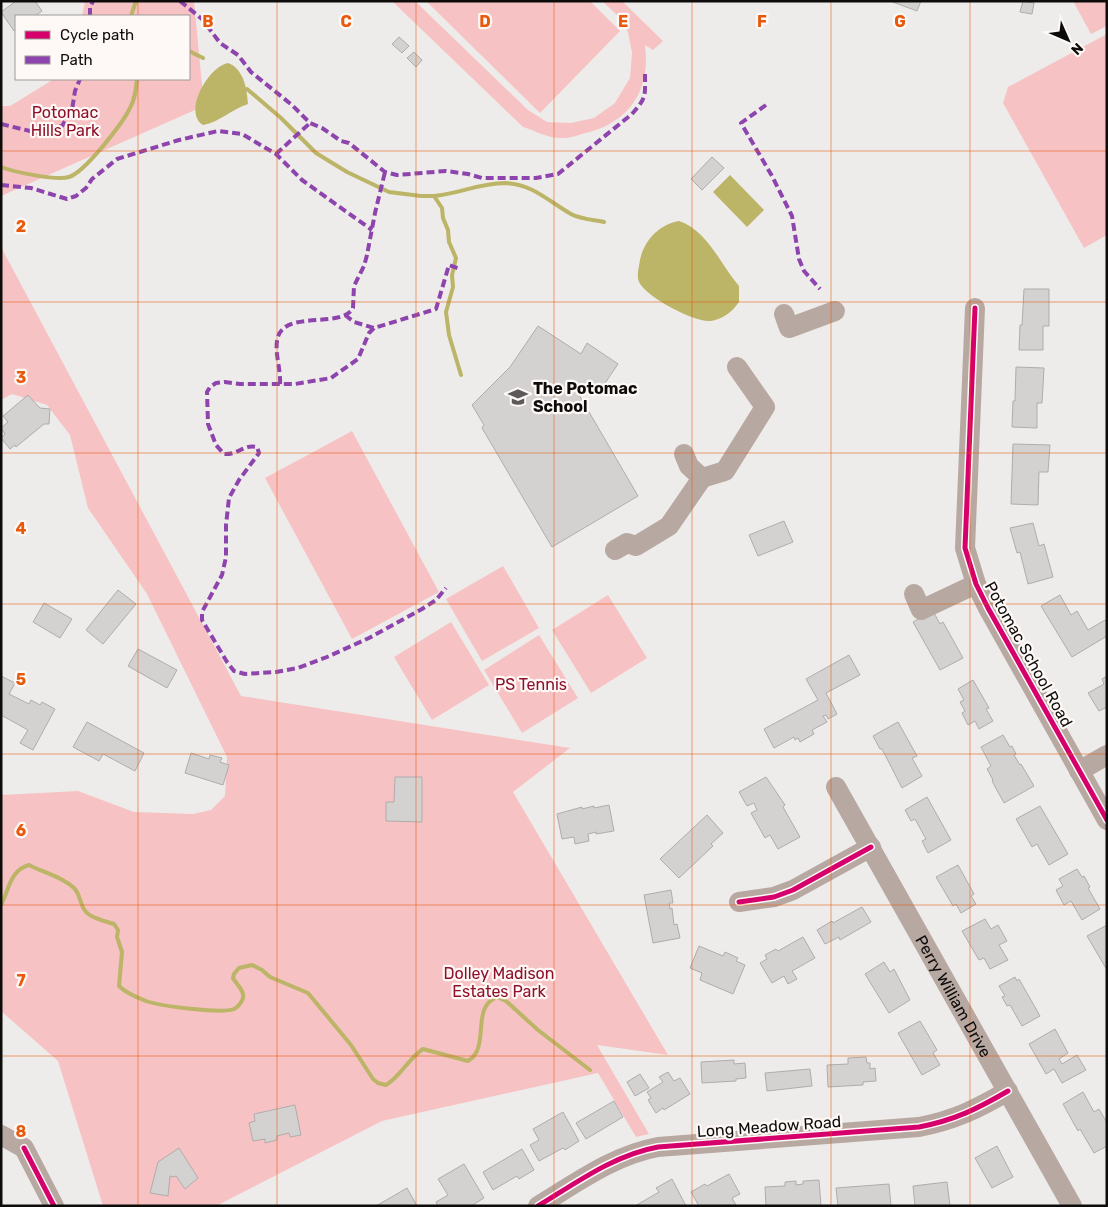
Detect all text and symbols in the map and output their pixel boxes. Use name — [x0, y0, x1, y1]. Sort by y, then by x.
text: B — [202, 12, 214, 31]
text: C — [340, 12, 352, 31]
text: D — [479, 12, 491, 31]
text: E — [618, 12, 628, 31]
text: F — [757, 12, 767, 31]
text: G — [894, 12, 906, 31]
legend — [15, 15, 190, 80]
north arrow — [1043, 15, 1093, 65]
text: Cycle path — [60, 26, 134, 44]
text: N — [1067, 39, 1086, 58]
text: Path — [60, 51, 93, 69]
park label: Potomac Hills Park — [31, 103, 100, 140]
text: 2 — [16, 217, 26, 236]
text: 3 — [16, 368, 26, 387]
place label: The Potomac School — [533, 379, 637, 416]
school or university icon: The Potomac School — [507, 386, 529, 408]
text: 4 — [16, 519, 27, 538]
street label: Potomac School Road — [981, 578, 1076, 730]
text: 5 — [16, 670, 26, 689]
park label: PS Tennis — [495, 675, 567, 694]
text: 6 — [16, 821, 26, 840]
street label: Perry William Drive — [911, 932, 995, 1061]
park label: Dolley Madison Estates Park — [444, 964, 554, 1001]
text: 7 — [16, 971, 26, 990]
street label: Long Meadow Road — [696, 1112, 842, 1141]
text: 8 — [16, 1122, 27, 1141]

